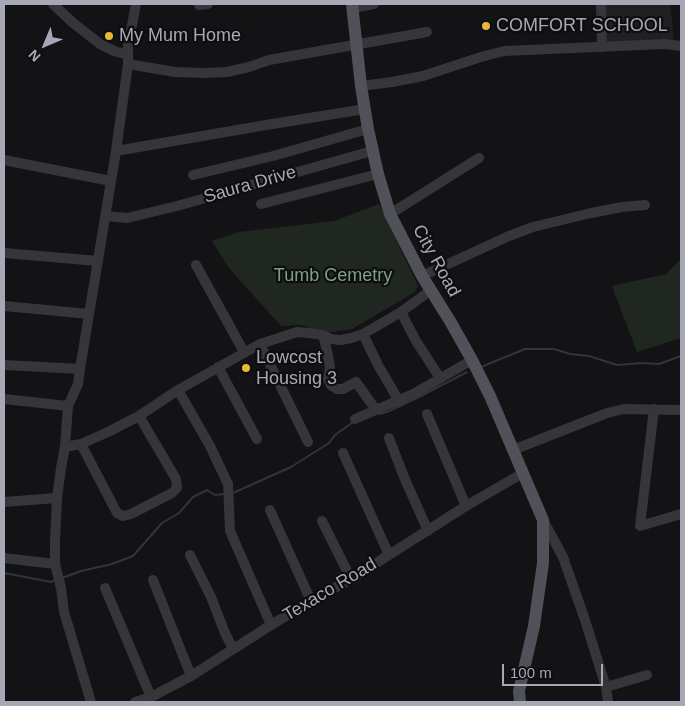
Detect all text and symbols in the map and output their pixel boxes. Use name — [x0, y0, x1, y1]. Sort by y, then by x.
place label: COMFORT SCHOOL — [496, 15, 668, 37]
north arrow — [20, 20, 70, 70]
marker: COMFORT SCHOOL — [480, 20, 492, 32]
place label: My Mum Home — [119, 25, 241, 47]
marker: My Mum Home — [103, 30, 115, 42]
text: N — [25, 46, 44, 65]
street label: Saura Drive — [201, 162, 299, 208]
street label: City Road — [407, 221, 465, 301]
park label: Tumb Cemetry — [274, 265, 392, 287]
place label: Lowcost Housing 3 — [256, 347, 337, 389]
marker: Lowcost Housing 3 — [240, 362, 252, 374]
street label: Texaco Road — [279, 554, 381, 626]
scale bar — [505, 654, 606, 686]
text: 100 m — [510, 664, 552, 681]

